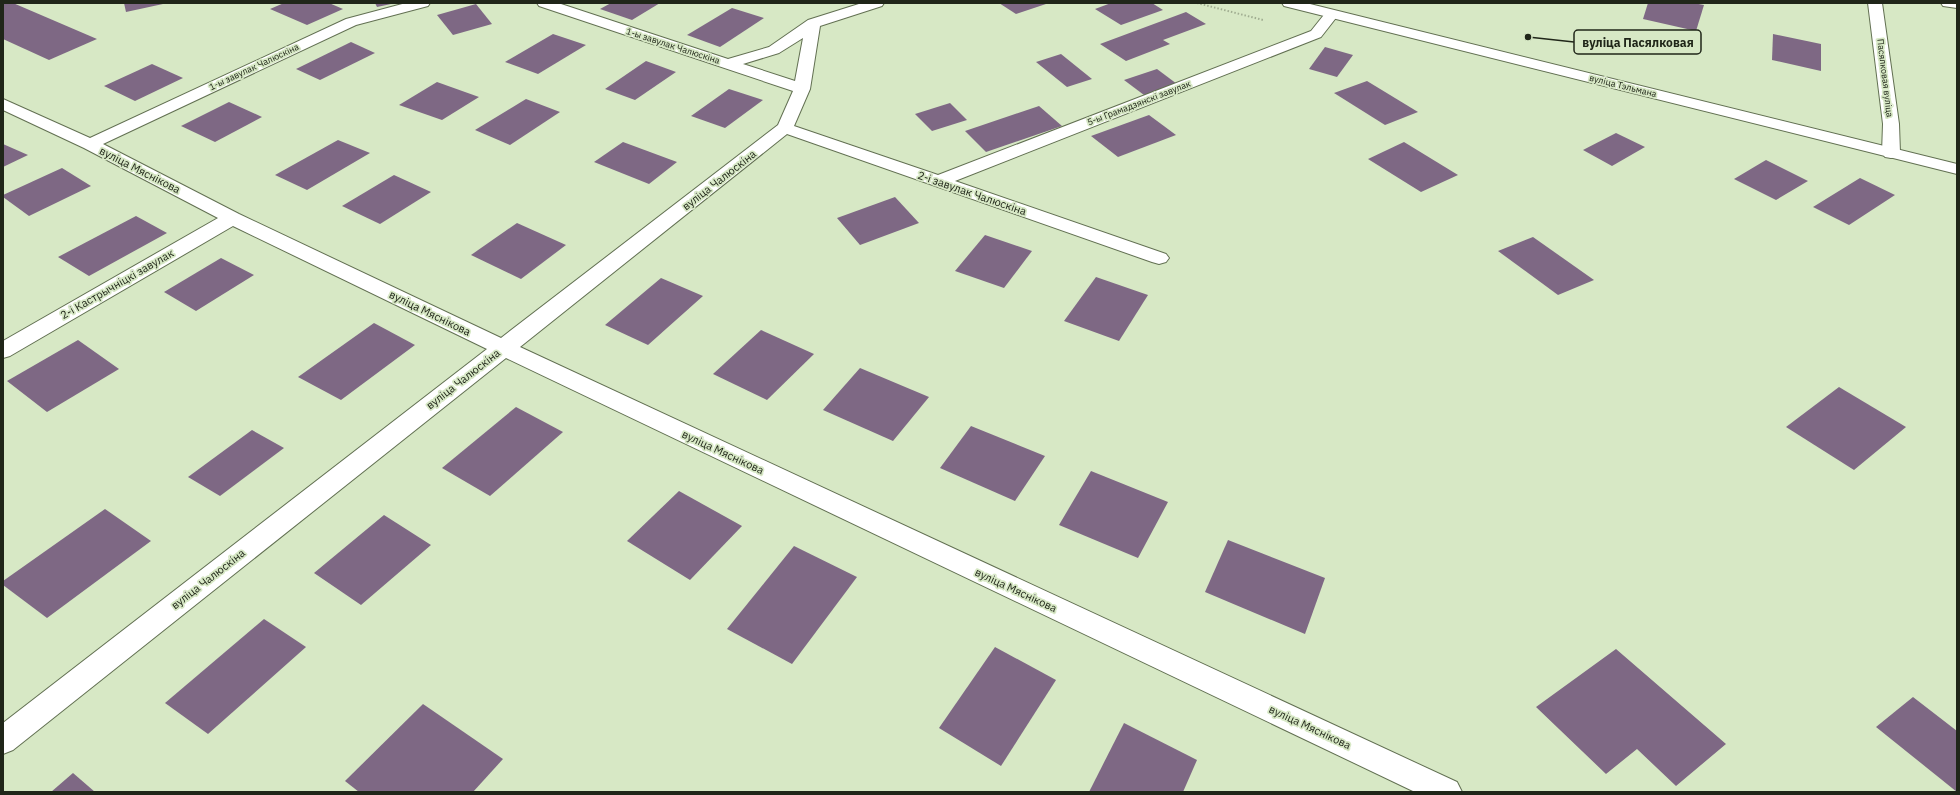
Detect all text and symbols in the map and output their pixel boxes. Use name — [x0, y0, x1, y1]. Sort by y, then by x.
street label: 1-ы завулак Чалюскіна — [625, 25, 722, 66]
callout: вуліца Пасялковая — [1574, 30, 1701, 54]
text: вуліца Пасялковая — [1582, 35, 1694, 50]
street label: Пасялковая вуліца — [1875, 38, 1896, 118]
street label: 1-ы завулак Чалюскіна — [207, 41, 301, 92]
street label: вуліца Тэльмана — [1588, 72, 1658, 99]
street label: 5-ы Грамадзянскі завулак — [1085, 78, 1192, 127]
street label: вуліца Мяснікова — [97, 144, 183, 196]
street label: вуліца Чалюскіна — [679, 147, 759, 213]
street label: 2-і завулак Чалюскіна — [916, 168, 1028, 218]
street label: 2-і Кастрычніцкі завулак — [58, 246, 176, 322]
street label: вуліца Мяснікова — [387, 287, 473, 339]
street label: вуліца Чалюскіна — [423, 346, 503, 412]
street label: вуліца Мяснікова — [680, 427, 766, 477]
street label: вуліца Чалюскіна — [168, 546, 248, 612]
street label: вуліца Мяснікова — [973, 565, 1059, 615]
street label: вуліца Мяснікова — [1267, 702, 1353, 752]

